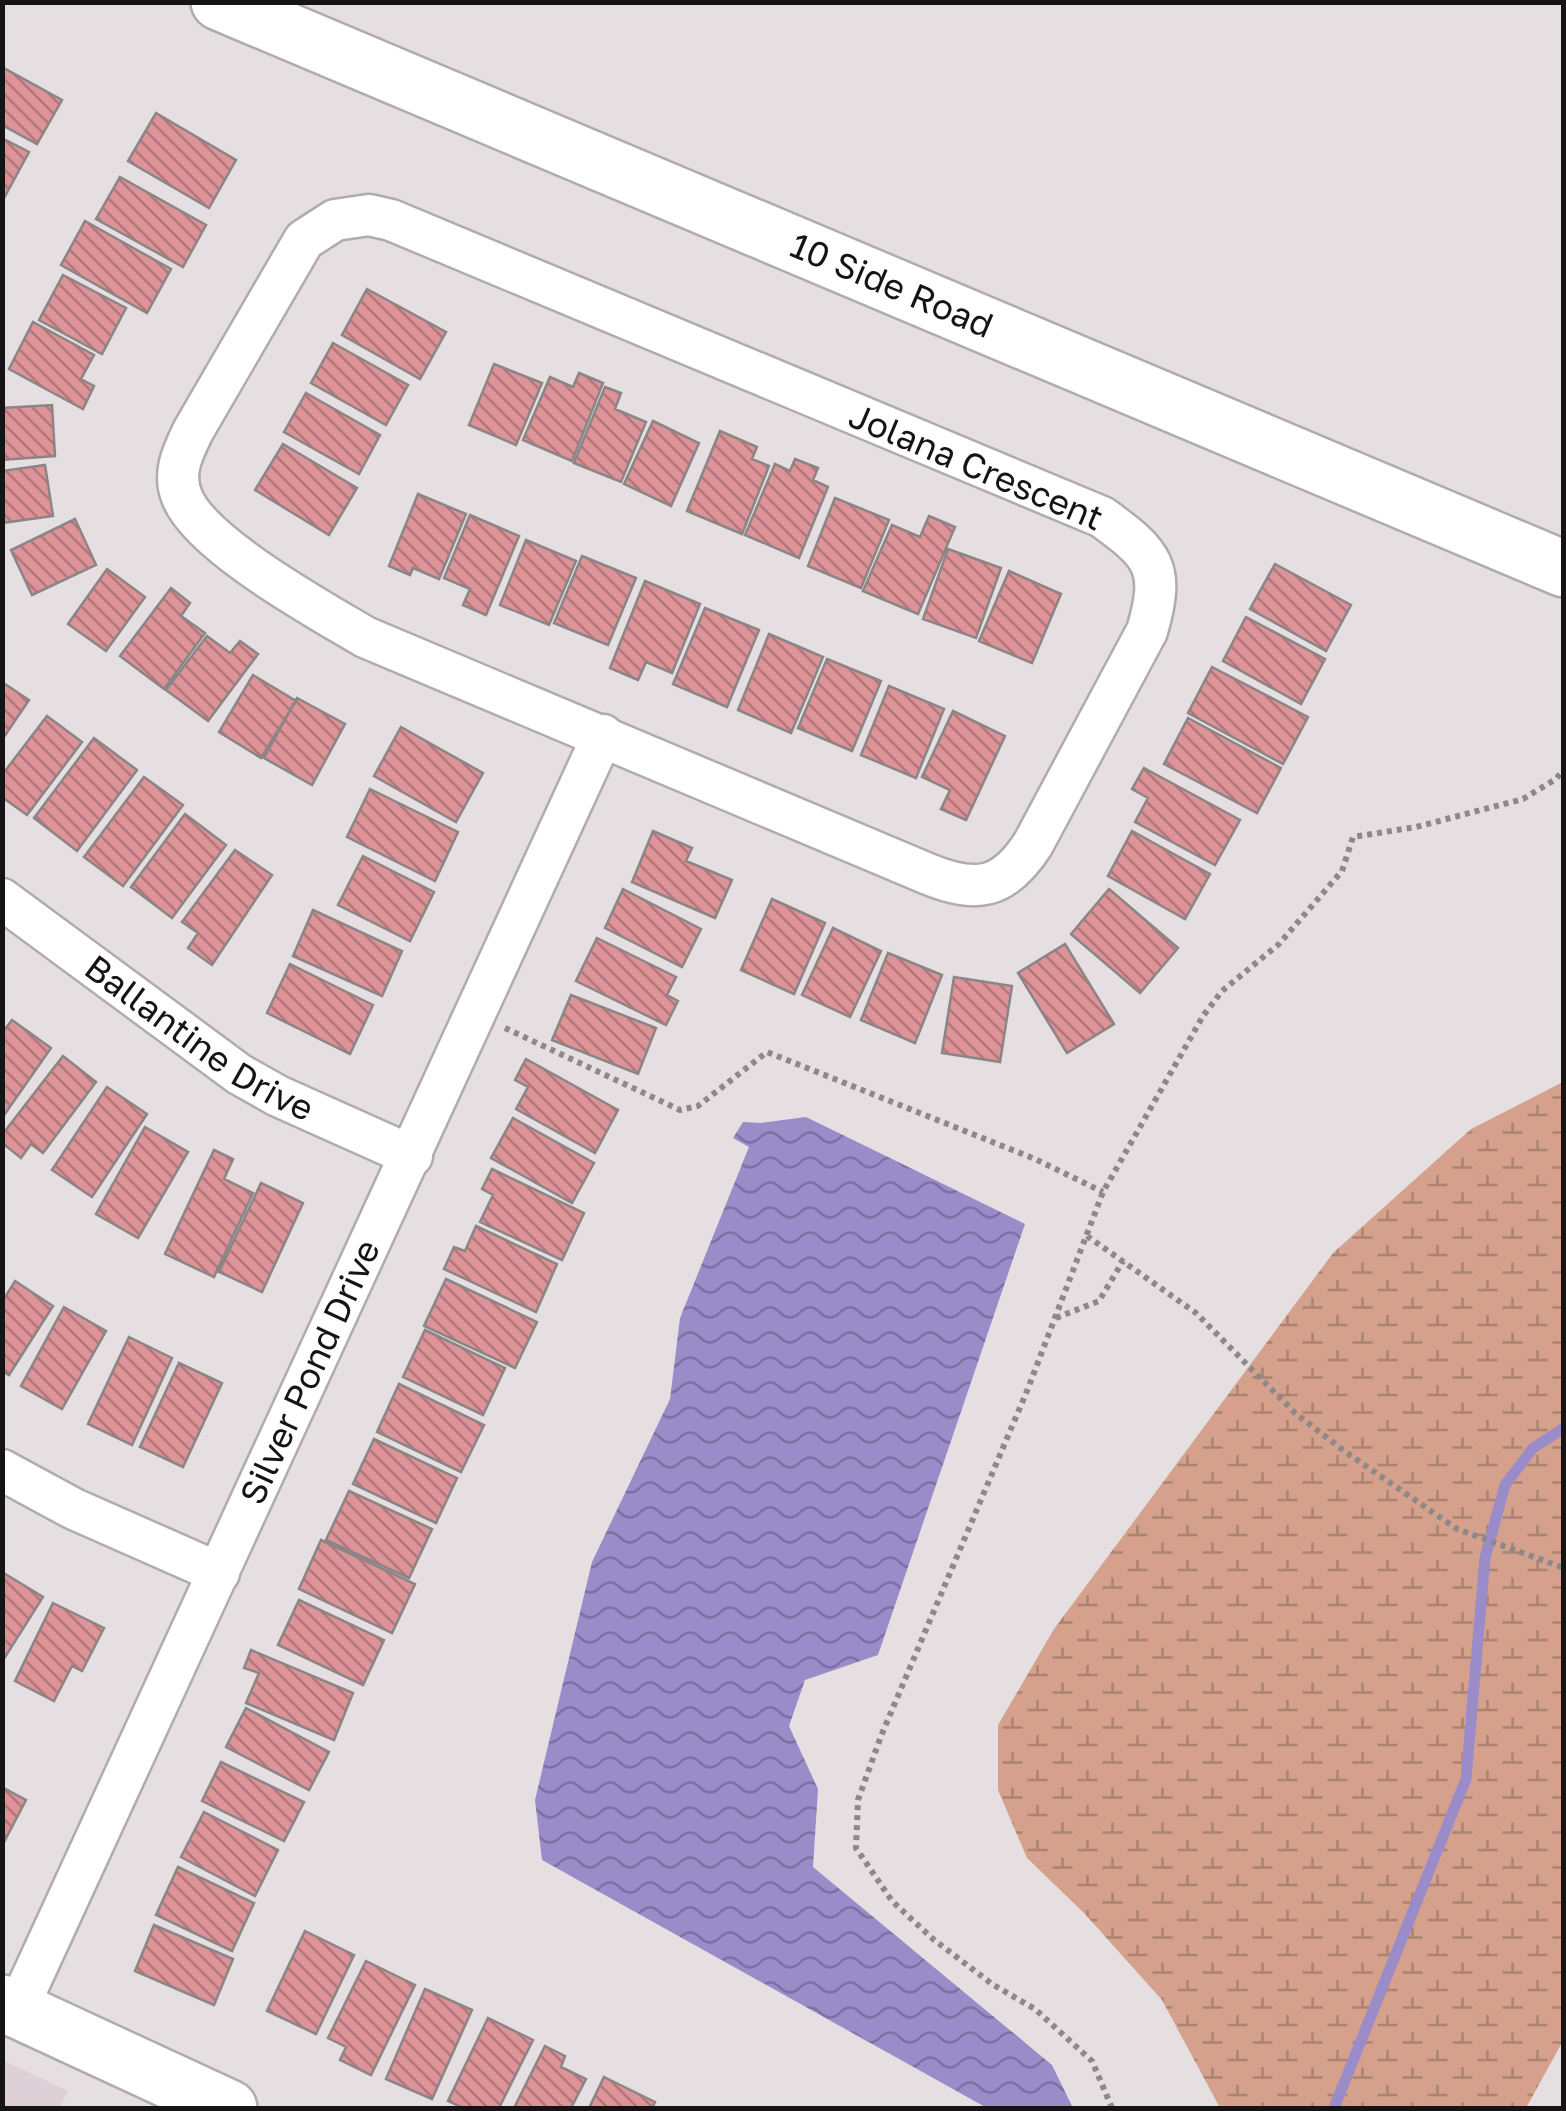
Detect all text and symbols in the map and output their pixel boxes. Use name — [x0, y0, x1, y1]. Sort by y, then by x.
street label: 10 Side Road — [785, 223, 1000, 346]
street label: Jolana Crescent — [843, 394, 1110, 539]
street label: Ballantine Drive — [77, 946, 320, 1129]
street label: Silver Pond Drive — [230, 1233, 388, 1511]

